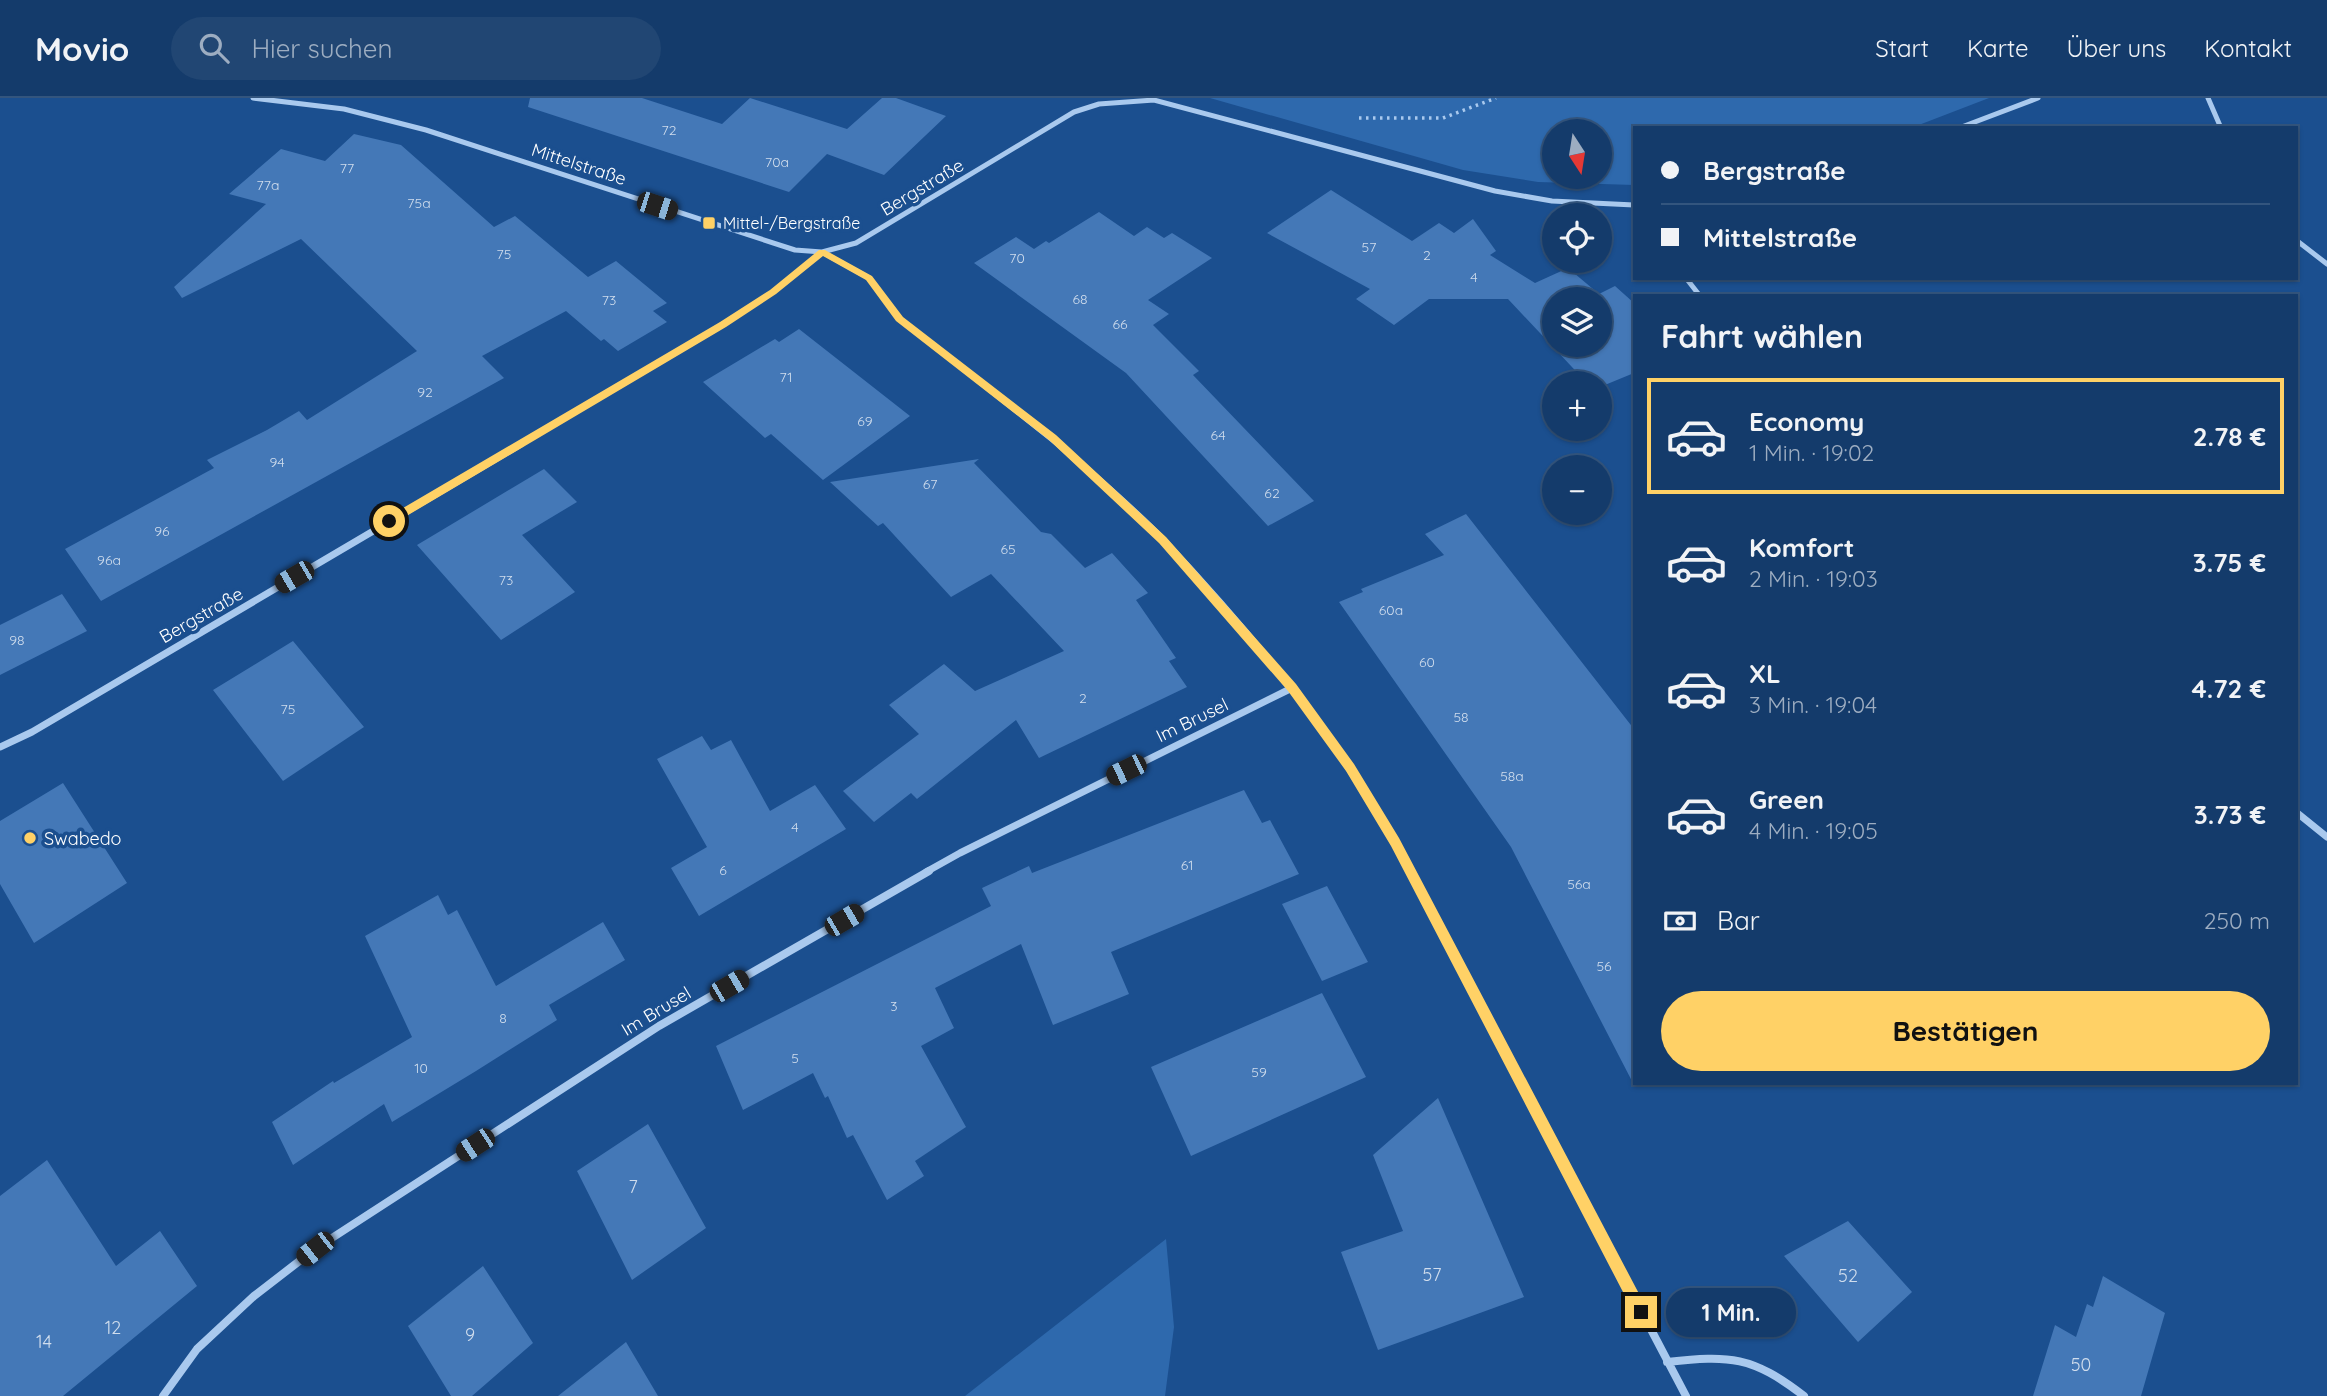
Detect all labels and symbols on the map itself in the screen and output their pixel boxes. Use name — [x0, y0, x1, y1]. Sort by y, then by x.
north arrow — [1542, 119, 1612, 189]
house number: 72 — [662, 121, 677, 139]
street label: Mittelstraße — [529, 138, 629, 190]
house number: 70a — [765, 153, 789, 171]
street label: Bergstraße — [876, 153, 968, 221]
house number: 77 — [340, 159, 354, 177]
house number: 77a — [257, 176, 279, 194]
car — [634, 190, 681, 222]
house number: 75a — [407, 194, 431, 212]
place label: Mittel-/Bergstraße — [723, 213, 860, 233]
marker: Mittel-/Bergstraße — [701, 215, 717, 231]
house number: 57 — [1362, 238, 1376, 256]
house number: 75 — [497, 245, 511, 263]
house number: 2 — [1423, 246, 1431, 264]
house number: 70 — [1009, 249, 1025, 267]
house number: 4 — [1470, 268, 1478, 286]
house number: 68 — [1072, 290, 1088, 308]
house number: 73 — [602, 291, 616, 309]
house number: 66 — [1112, 315, 1128, 333]
house number: 71 — [779, 368, 793, 386]
house number: 92 — [417, 383, 433, 401]
house number: 69 — [857, 412, 873, 430]
house number: 64 — [1210, 426, 1226, 444]
house number: 94 — [269, 453, 285, 471]
house number: 67 — [923, 475, 937, 493]
house number: 62 — [1264, 484, 1280, 502]
route start — [373, 505, 405, 537]
house number: 96 — [154, 522, 170, 540]
house number: 65 — [1000, 540, 1016, 558]
house number: 96a — [97, 551, 121, 569]
car — [271, 557, 318, 597]
house number: 73 — [499, 571, 513, 589]
street label: Bergstraße — [155, 582, 247, 648]
house number: 60a — [1379, 601, 1403, 619]
house number: 98 — [9, 631, 25, 649]
house number: 60 — [1419, 653, 1435, 671]
house number: 2 — [1079, 689, 1087, 707]
street label: Im Brusel — [1152, 693, 1232, 747]
house number: 75 — [281, 700, 295, 718]
house number: 58 — [1453, 708, 1469, 726]
car — [1103, 751, 1150, 789]
house number: 58a — [1500, 767, 1524, 785]
house number: 4 — [791, 818, 799, 836]
place label: Swabedo — [44, 827, 122, 850]
marker: Swabedo — [22, 830, 38, 846]
house number: 61 — [1181, 856, 1193, 874]
house number: 6 — [719, 861, 727, 879]
house number: 56a — [1567, 875, 1591, 893]
car — [821, 900, 868, 940]
house number: 56 — [1596, 957, 1612, 975]
car — [706, 966, 753, 1006]
street label: Im Brusel — [617, 981, 695, 1041]
house number: 3 — [890, 997, 898, 1015]
house number: 8 — [499, 1009, 507, 1027]
house number: 5 — [791, 1049, 799, 1067]
house number: 10 — [414, 1059, 428, 1077]
house number: 59 — [1251, 1063, 1267, 1081]
car — [452, 1125, 499, 1165]
house number: 7 — [628, 1175, 638, 1198]
car — [292, 1228, 339, 1270]
house number: 57 — [1422, 1263, 1442, 1286]
house number: 52 — [1838, 1264, 1858, 1287]
callout: 1 Min. — [1666, 1288, 1795, 1336]
route end — [1625, 1296, 1657, 1328]
house number: 12 — [105, 1316, 121, 1339]
house number: 9 — [465, 1323, 475, 1346]
house number: 14 — [36, 1330, 52, 1353]
house number: 50 — [2071, 1353, 2091, 1376]

